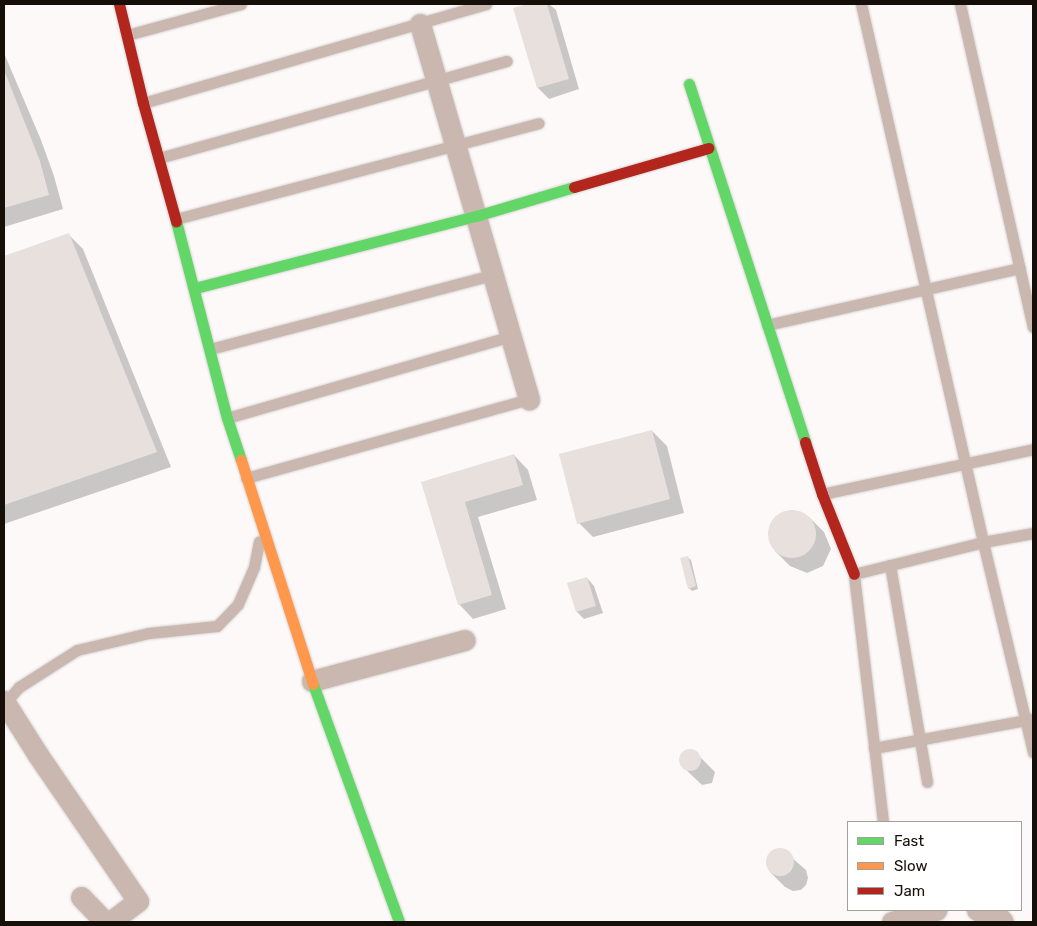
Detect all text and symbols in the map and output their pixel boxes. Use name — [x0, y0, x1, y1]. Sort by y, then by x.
legend — [847, 821, 1022, 911]
text: Fast — [894, 832, 924, 850]
text: Slow — [894, 857, 927, 875]
text: Jam — [894, 882, 925, 900]

